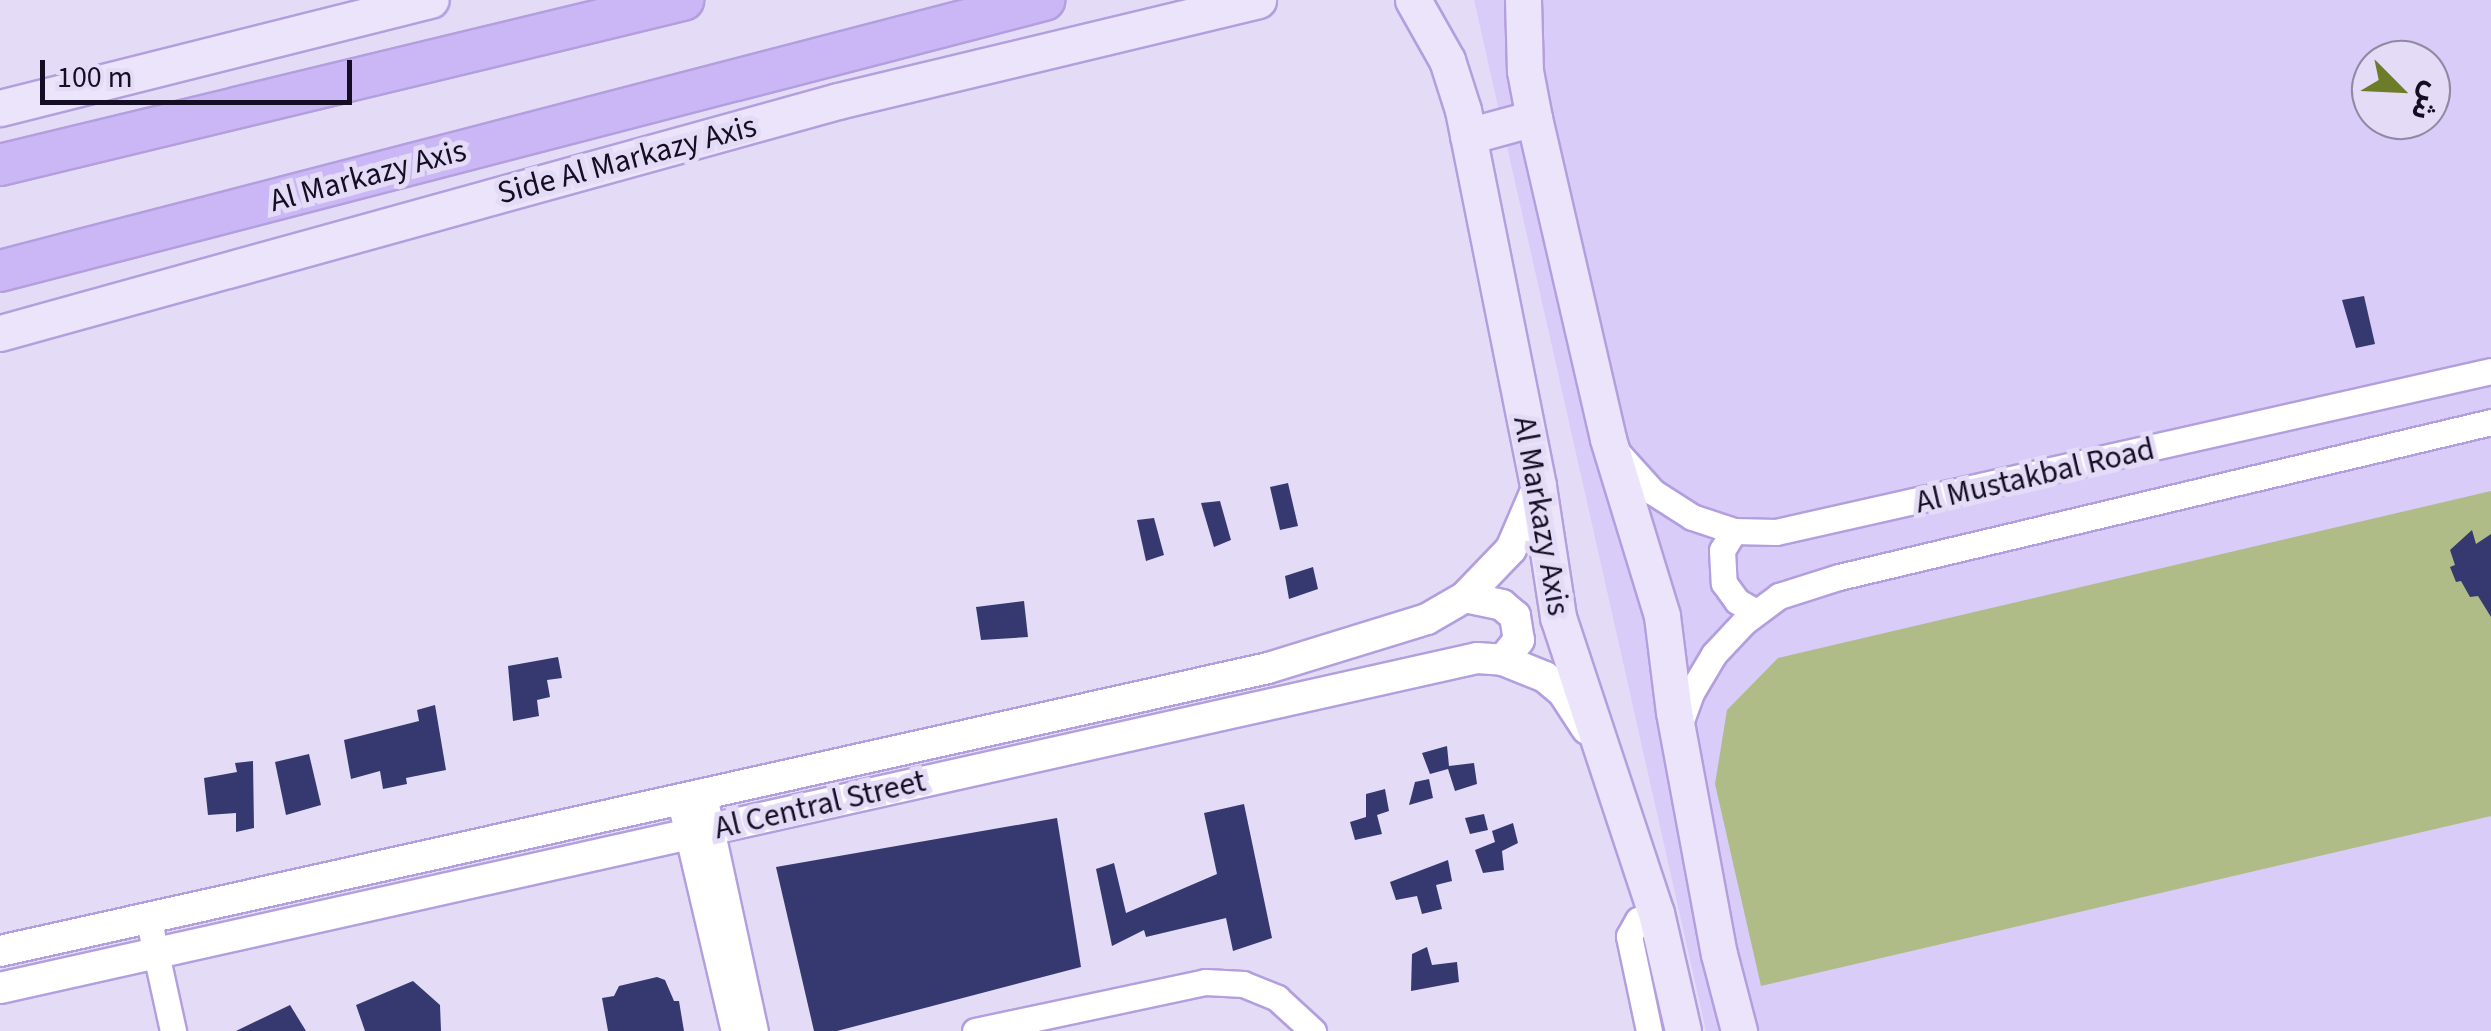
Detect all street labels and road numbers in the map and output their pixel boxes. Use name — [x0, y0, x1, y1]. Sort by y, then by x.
street label: Side Al Markazy Axis — [493, 107, 761, 213]
street label: Al Markazy Axis — [266, 131, 470, 221]
street label: Al Markazy Axis — [1505, 413, 1577, 619]
street label: Al Mustakbal Road — [1912, 430, 2158, 522]
street label: Al Central Street — [711, 762, 929, 848]

